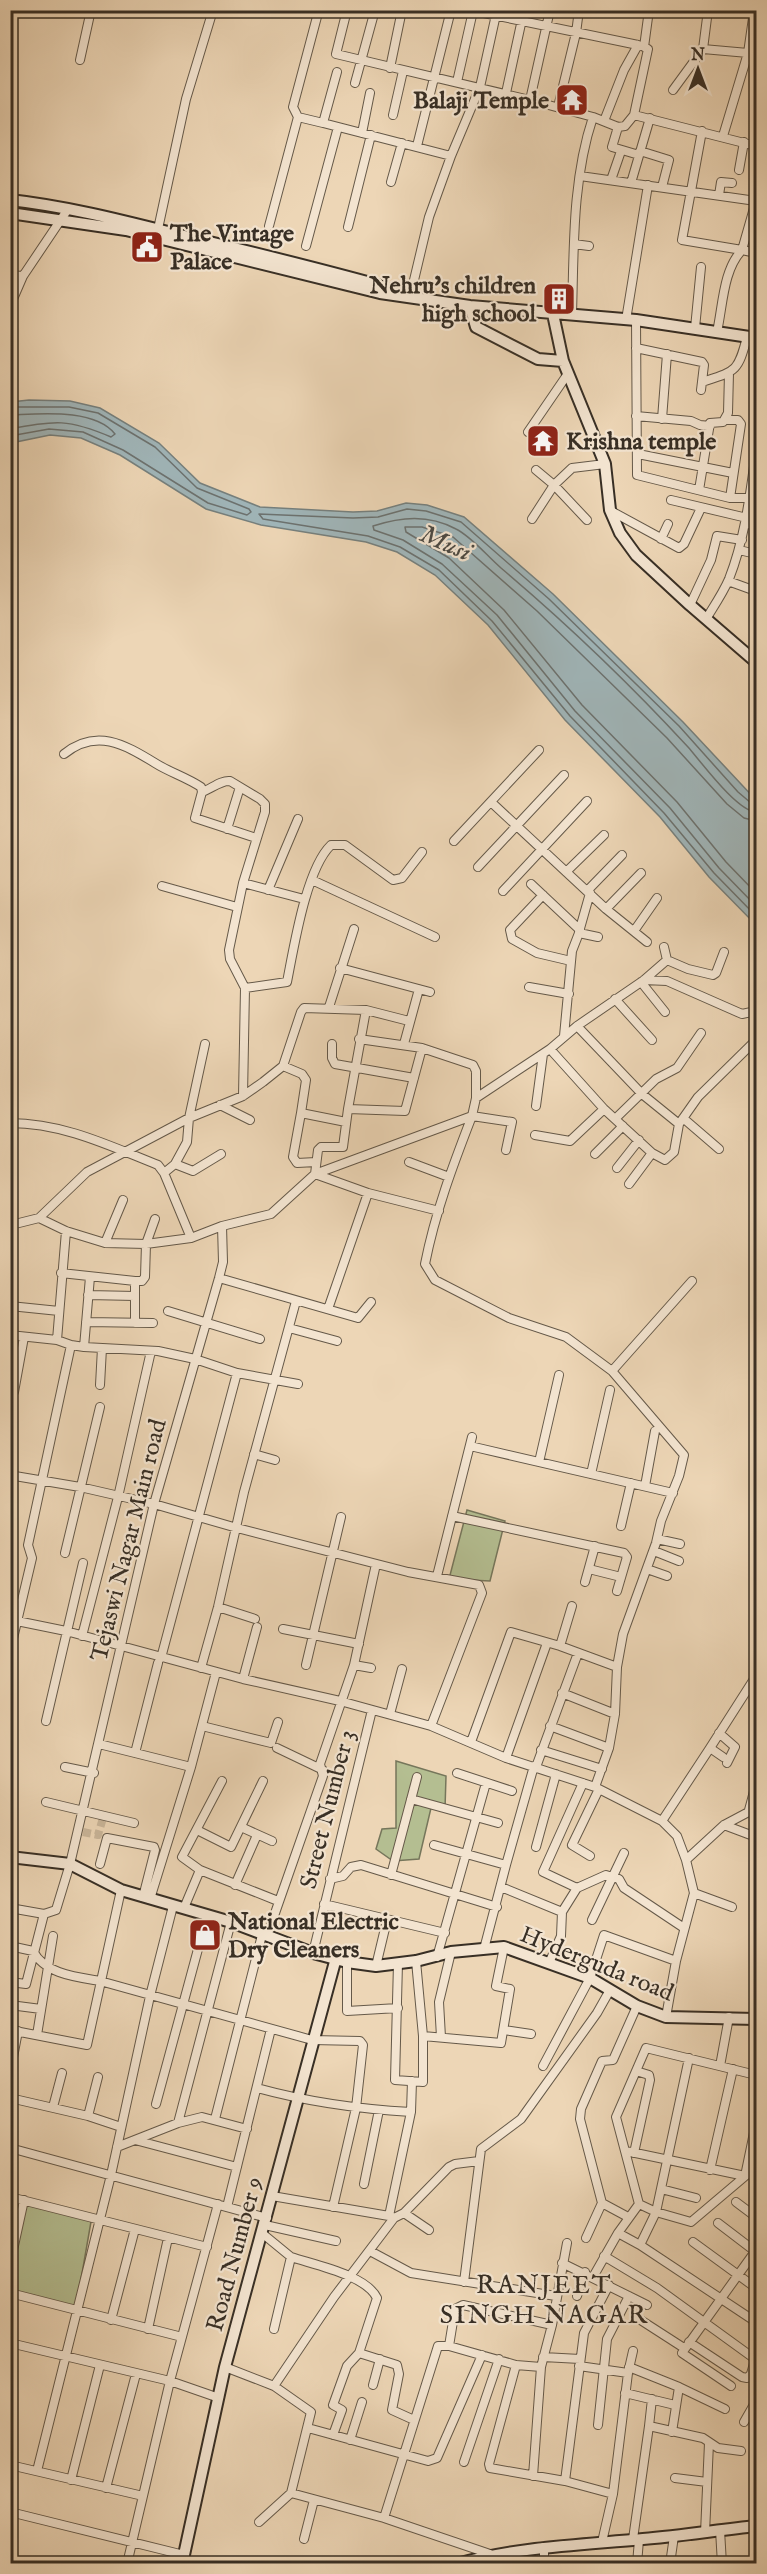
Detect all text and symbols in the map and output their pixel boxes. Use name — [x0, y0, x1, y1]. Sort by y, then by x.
north arrow — [668, 39, 728, 99]
text: N — [690, 46, 705, 66]
temple icon: Balaji Temple — [554, 82, 590, 118]
place label: Balaji Temple — [413, 86, 549, 117]
place label: The Vintage Palace — [169, 219, 294, 278]
public building icon: The Vintage Palace — [129, 229, 165, 265]
place label: Nehru's children high school — [368, 271, 536, 330]
building icon: Nehru's children high school — [541, 281, 577, 317]
temple icon: Krishna temple — [525, 423, 561, 459]
place label: Krishna temple — [566, 427, 716, 458]
water label: Musi — [415, 518, 478, 570]
street label: Tejaswi Nagar Main road — [84, 1416, 175, 1665]
street label: Street Number 3 — [294, 1727, 363, 1892]
place label: National Electric Dry Cleaners — [227, 1907, 399, 1966]
shop icon: National Electric Dry Cleaners — [187, 1917, 223, 1953]
street label: Hyderguda road — [515, 1920, 678, 2009]
street label: Road Number 9 — [200, 2174, 271, 2335]
district label: RANJEET SINGH NAGAR — [440, 2269, 648, 2332]

